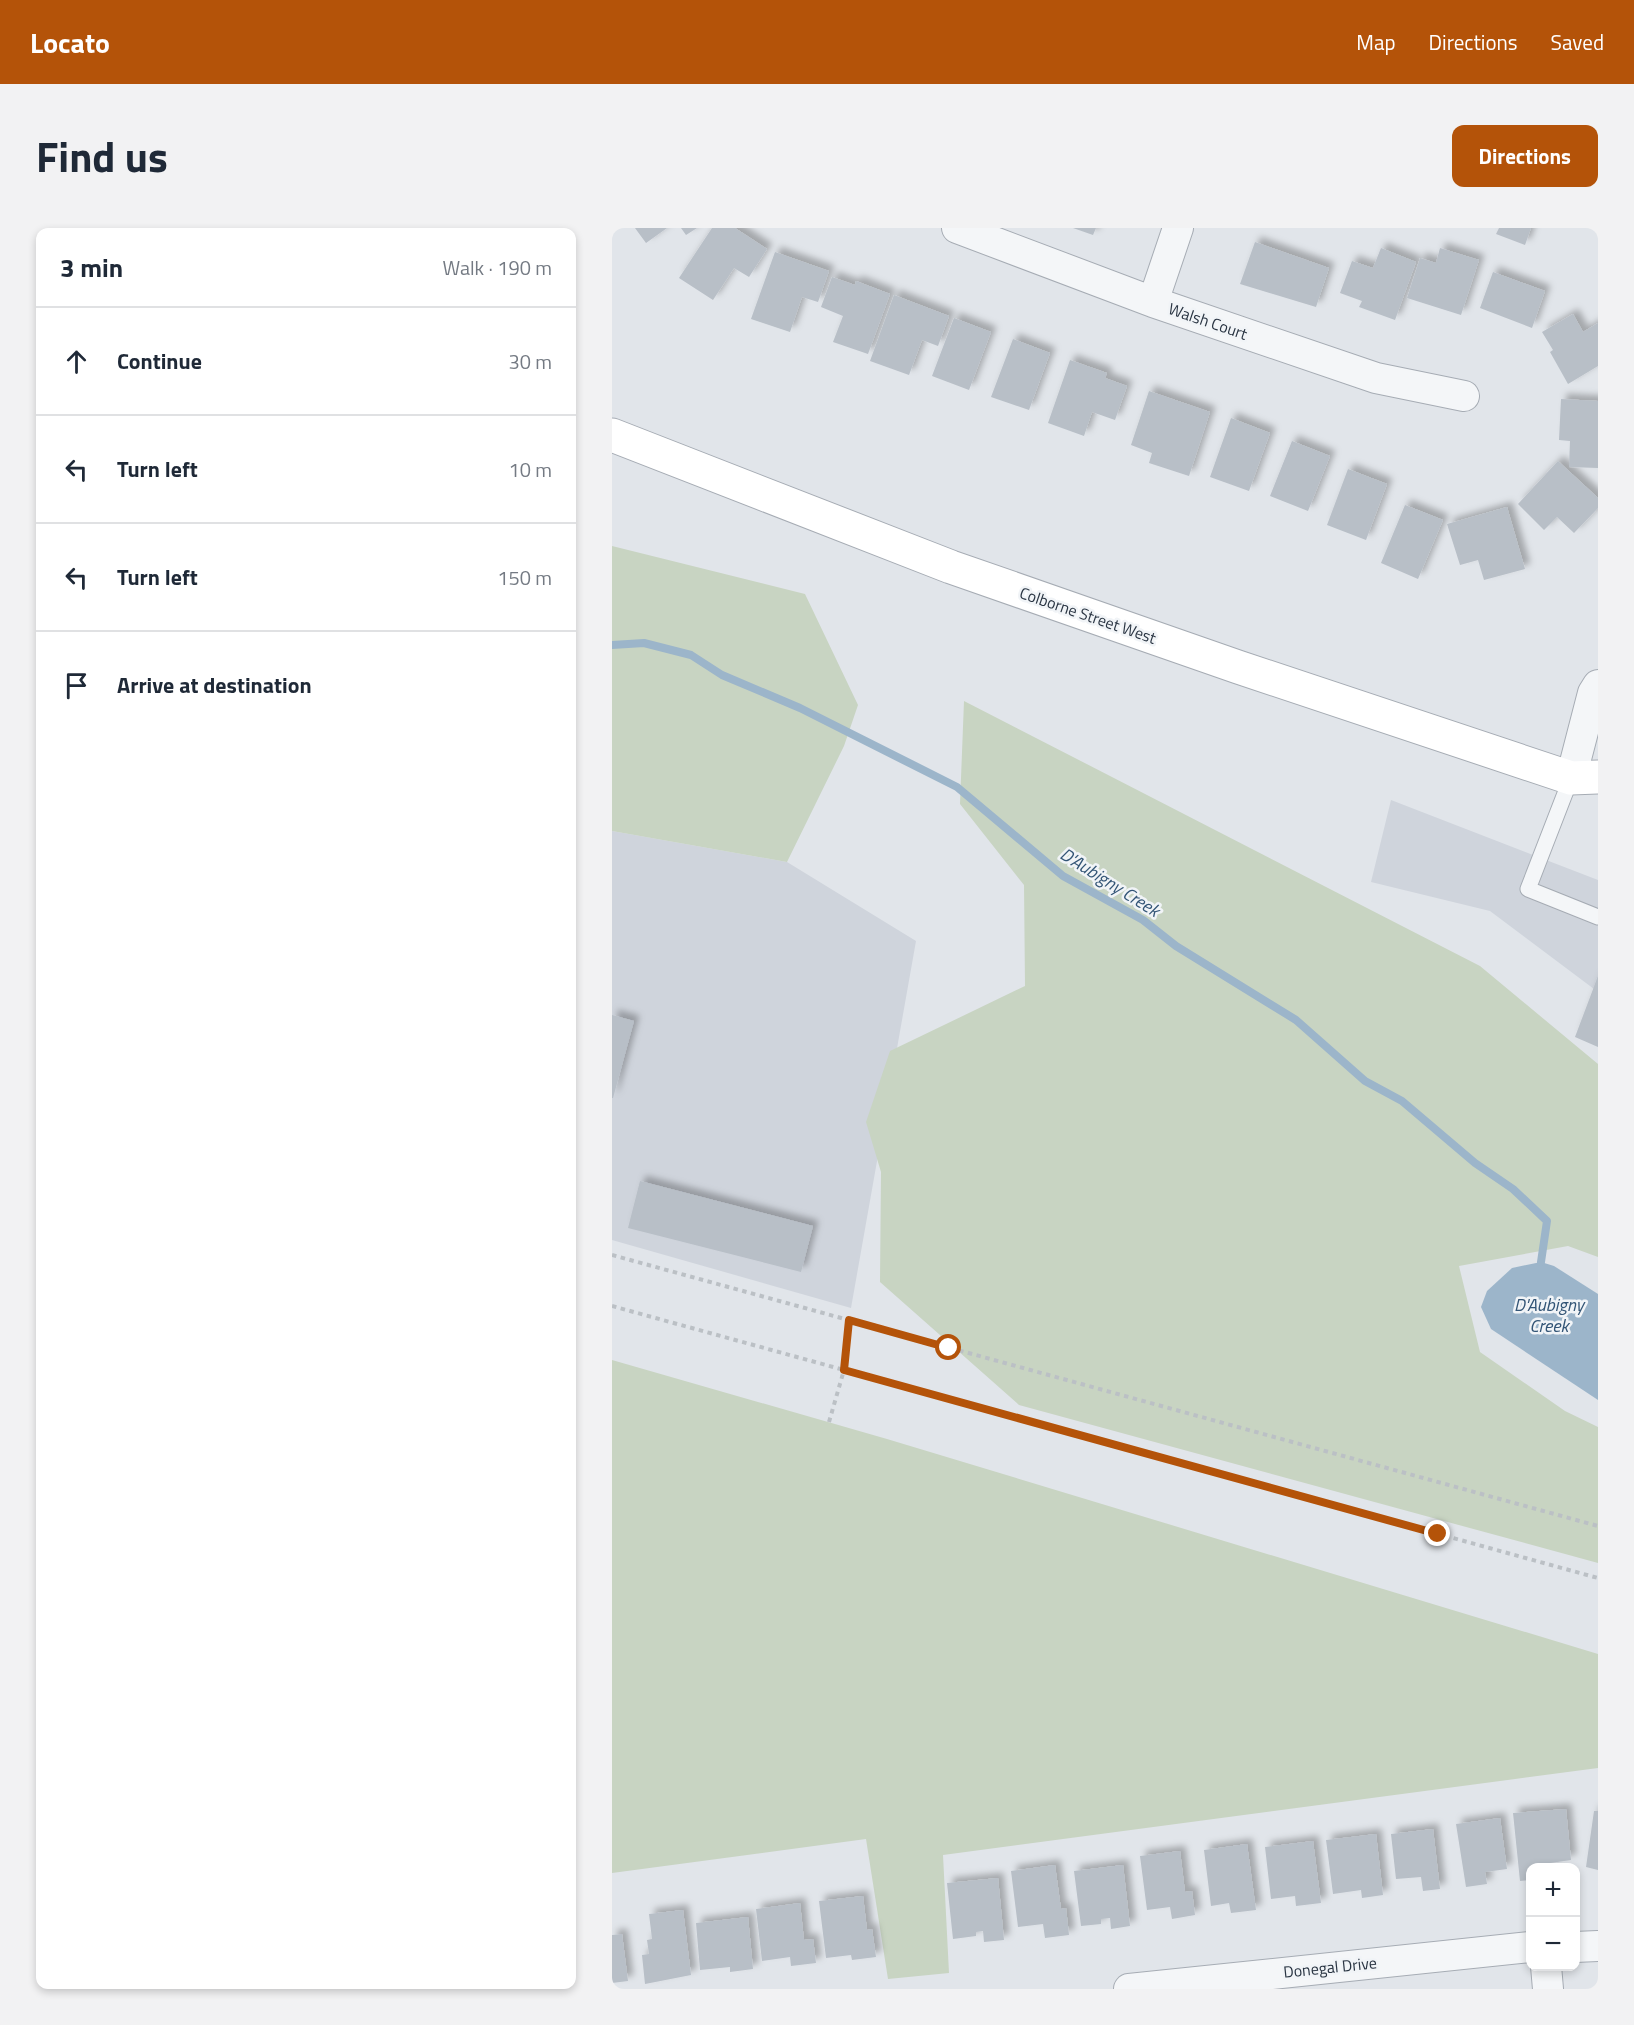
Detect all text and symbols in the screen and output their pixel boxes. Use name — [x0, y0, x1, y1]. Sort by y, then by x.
text: Locato — [30, 21, 110, 64]
text: Map — [1356, 26, 1396, 58]
text: Directions — [1429, 26, 1518, 58]
text: Saved — [1551, 26, 1604, 58]
text: Find us — [36, 124, 168, 188]
button: Directions — [1452, 125, 1598, 187]
text: 3 min — [60, 248, 123, 287]
text: Walk · 190 m — [443, 252, 552, 283]
street label: Walsh Court — [1165, 296, 1251, 346]
text: Continue — [117, 344, 202, 378]
icon: ahead — [60, 345, 93, 378]
text: 30 m — [508, 346, 552, 377]
text: Turn left — [117, 452, 198, 486]
icon: left — [60, 453, 93, 486]
text: 10 m — [508, 454, 552, 485]
text: Turn left — [117, 560, 198, 594]
icon: left — [60, 561, 93, 594]
text: 150 m — [497, 562, 552, 593]
street label: Colborne Street West — [1016, 580, 1160, 650]
text: Arrive at destination — [117, 668, 312, 702]
icon: arrive — [60, 669, 93, 702]
water label: D'Aubigny Creek — [1055, 841, 1167, 924]
water label: D'Aubigny Creek — [1514, 1291, 1586, 1339]
route start — [935, 1334, 961, 1360]
route end — [1424, 1520, 1450, 1546]
map controls — [1526, 1863, 1580, 1971]
button: + — [1526, 1863, 1580, 1917]
button: − — [1526, 1917, 1580, 1971]
street label: Donegal Drive — [1282, 1950, 1378, 1984]

